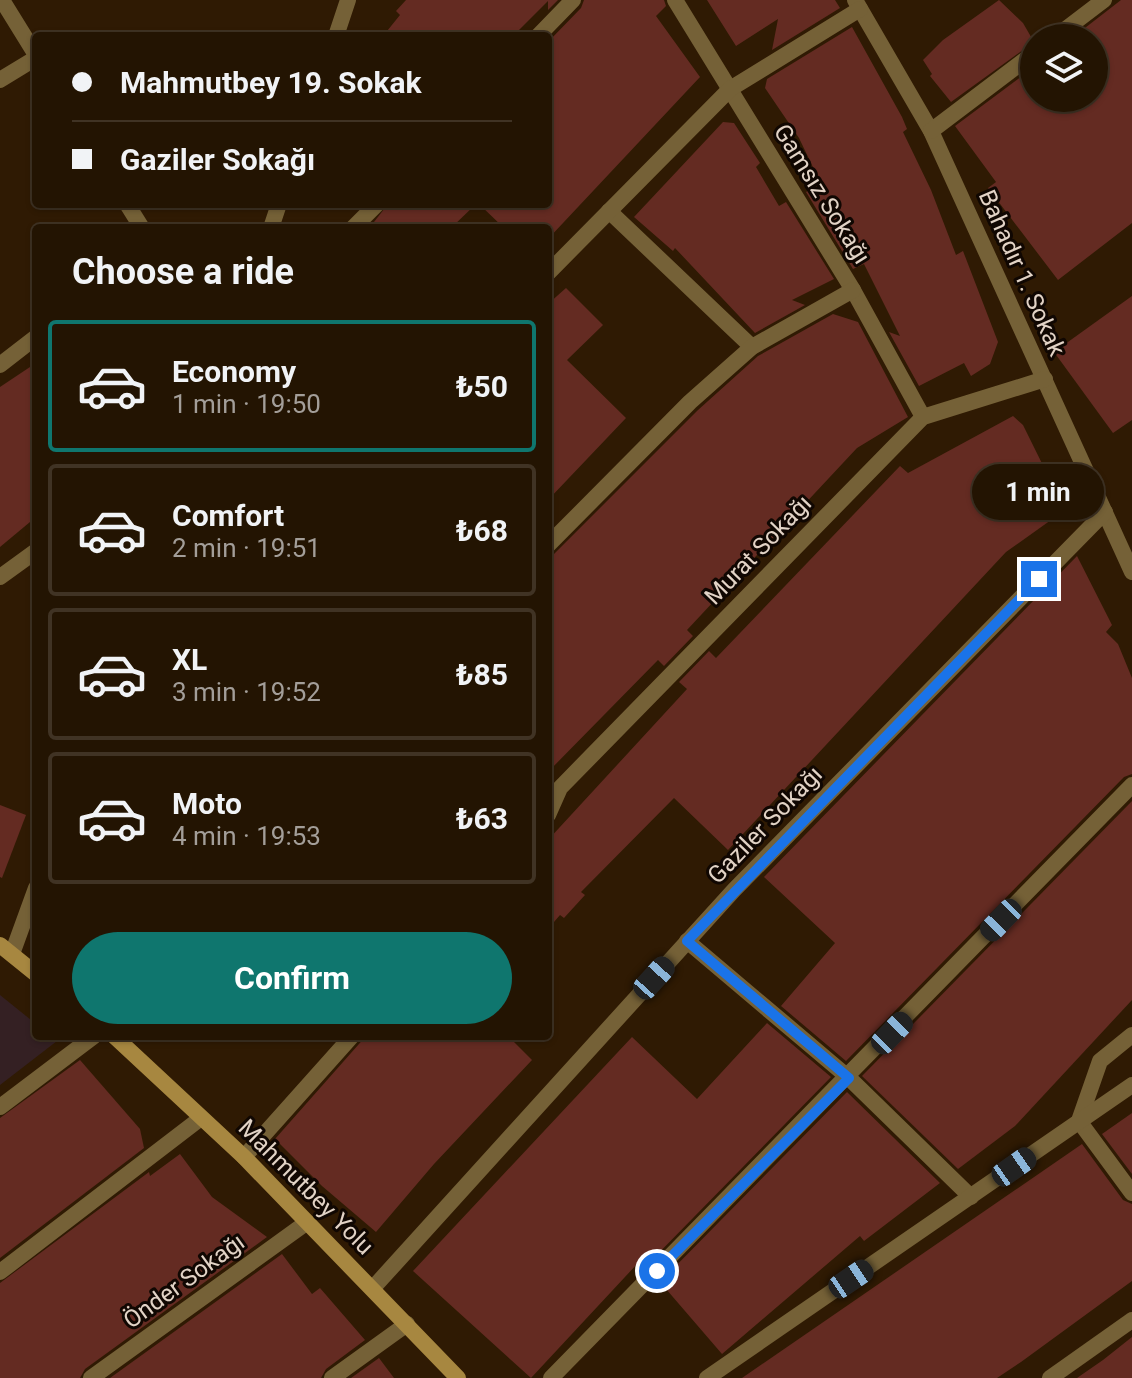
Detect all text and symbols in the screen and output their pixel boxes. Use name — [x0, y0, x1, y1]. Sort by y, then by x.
map controls — [1020, 24, 1108, 112]
button: layers — [1020, 24, 1108, 112]
text: Mahmutbey 19. Sokak — [120, 65, 422, 100]
street label: Gamsız Sokağı — [768, 119, 876, 269]
text: Gaziler Sokağı — [120, 142, 315, 177]
street label: Bahadır 1. Sokak — [973, 186, 1072, 361]
text: Choose a ride — [72, 251, 294, 293]
icon: car — [76, 350, 148, 422]
text: Economy — [172, 354, 296, 389]
text: ₺50 — [456, 369, 508, 404]
text: 1 min · 19:50 — [172, 389, 321, 419]
callout: 1 min — [973, 463, 1105, 519]
text: 1 min — [1005, 477, 1071, 507]
street label: Murat Sokağı — [699, 489, 817, 611]
icon: car — [76, 494, 148, 566]
text: Comfort — [172, 498, 284, 533]
text: ₺68 — [456, 513, 508, 548]
text: 2 min · 19:51 — [172, 533, 321, 563]
route end — [1021, 561, 1057, 597]
icon: car — [76, 638, 148, 710]
text: XL — [172, 642, 207, 677]
text: ₺85 — [456, 657, 508, 692]
text: 3 min · 19:52 — [172, 677, 321, 707]
street label: Gaziler Sokağı — [702, 760, 828, 890]
icon: car — [76, 782, 148, 854]
text: Moto — [172, 786, 242, 821]
text: ₺63 — [456, 801, 508, 836]
text: 4 min · 19:53 — [172, 821, 321, 851]
car — [976, 894, 1026, 946]
button: Confirm — [72, 932, 512, 1024]
car — [629, 952, 679, 1004]
car — [867, 1007, 917, 1059]
street label: Mahmutbey Yolu — [233, 1114, 379, 1260]
car — [987, 1143, 1041, 1191]
street label: Önder Sokağı — [118, 1228, 250, 1334]
route start — [639, 1253, 675, 1289]
car — [824, 1256, 878, 1302]

